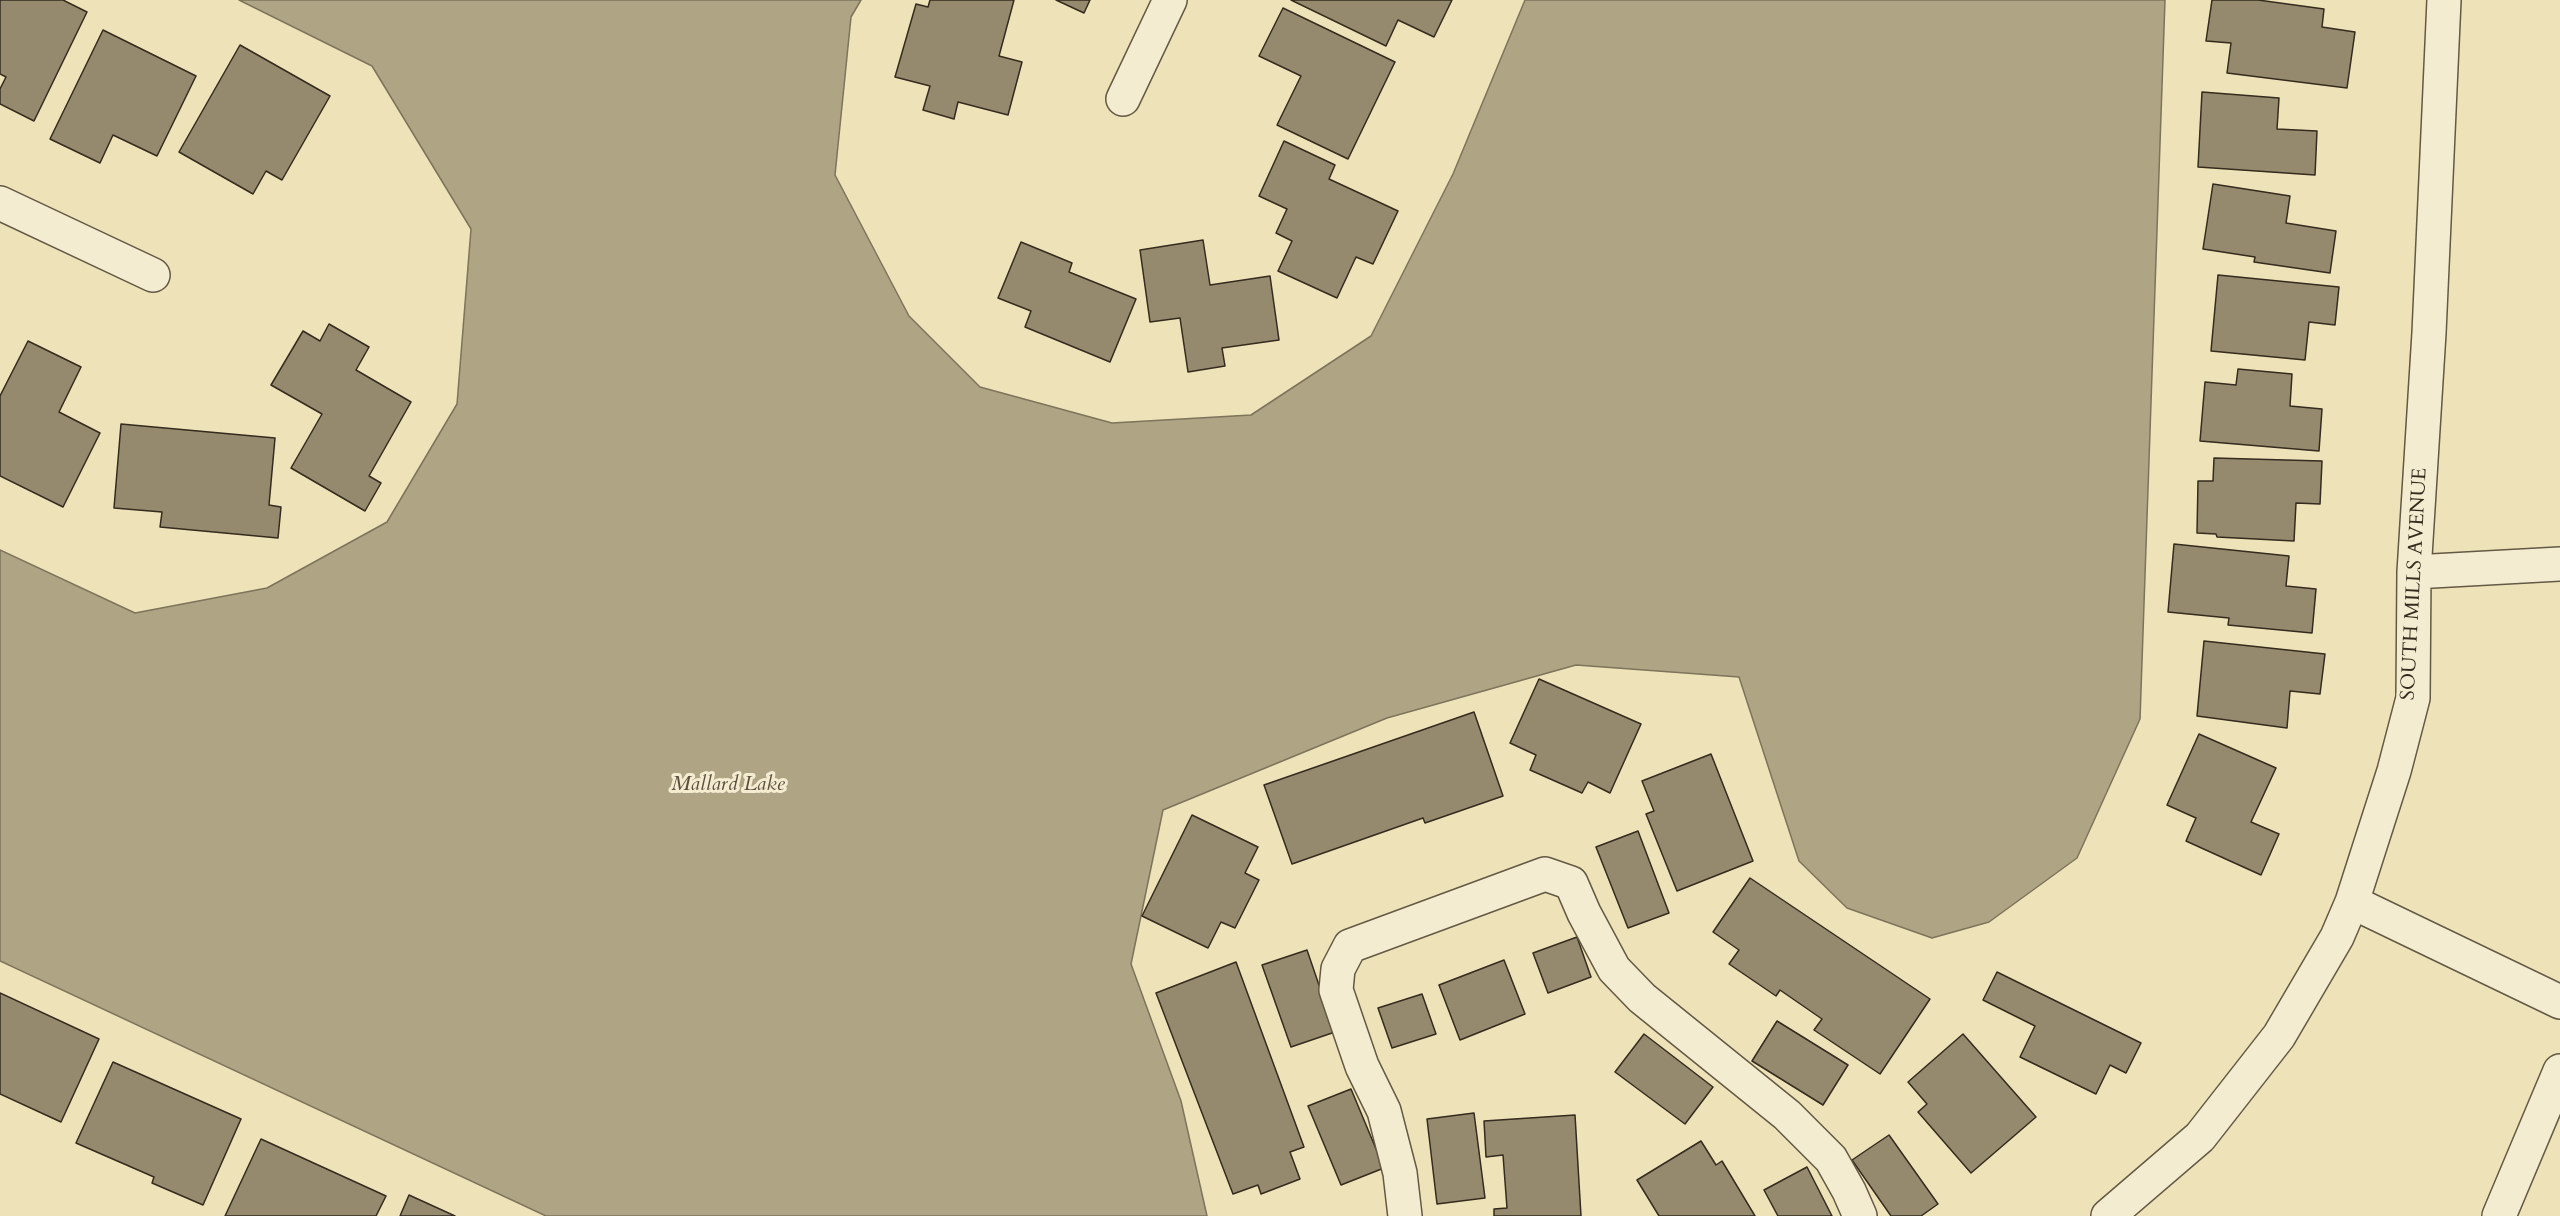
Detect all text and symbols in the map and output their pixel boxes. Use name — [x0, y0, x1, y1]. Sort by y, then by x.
street label: SOUTH MILLS AVENUE — [2397, 467, 2433, 701]
water label: Mallard Lake — [671, 772, 785, 798]

